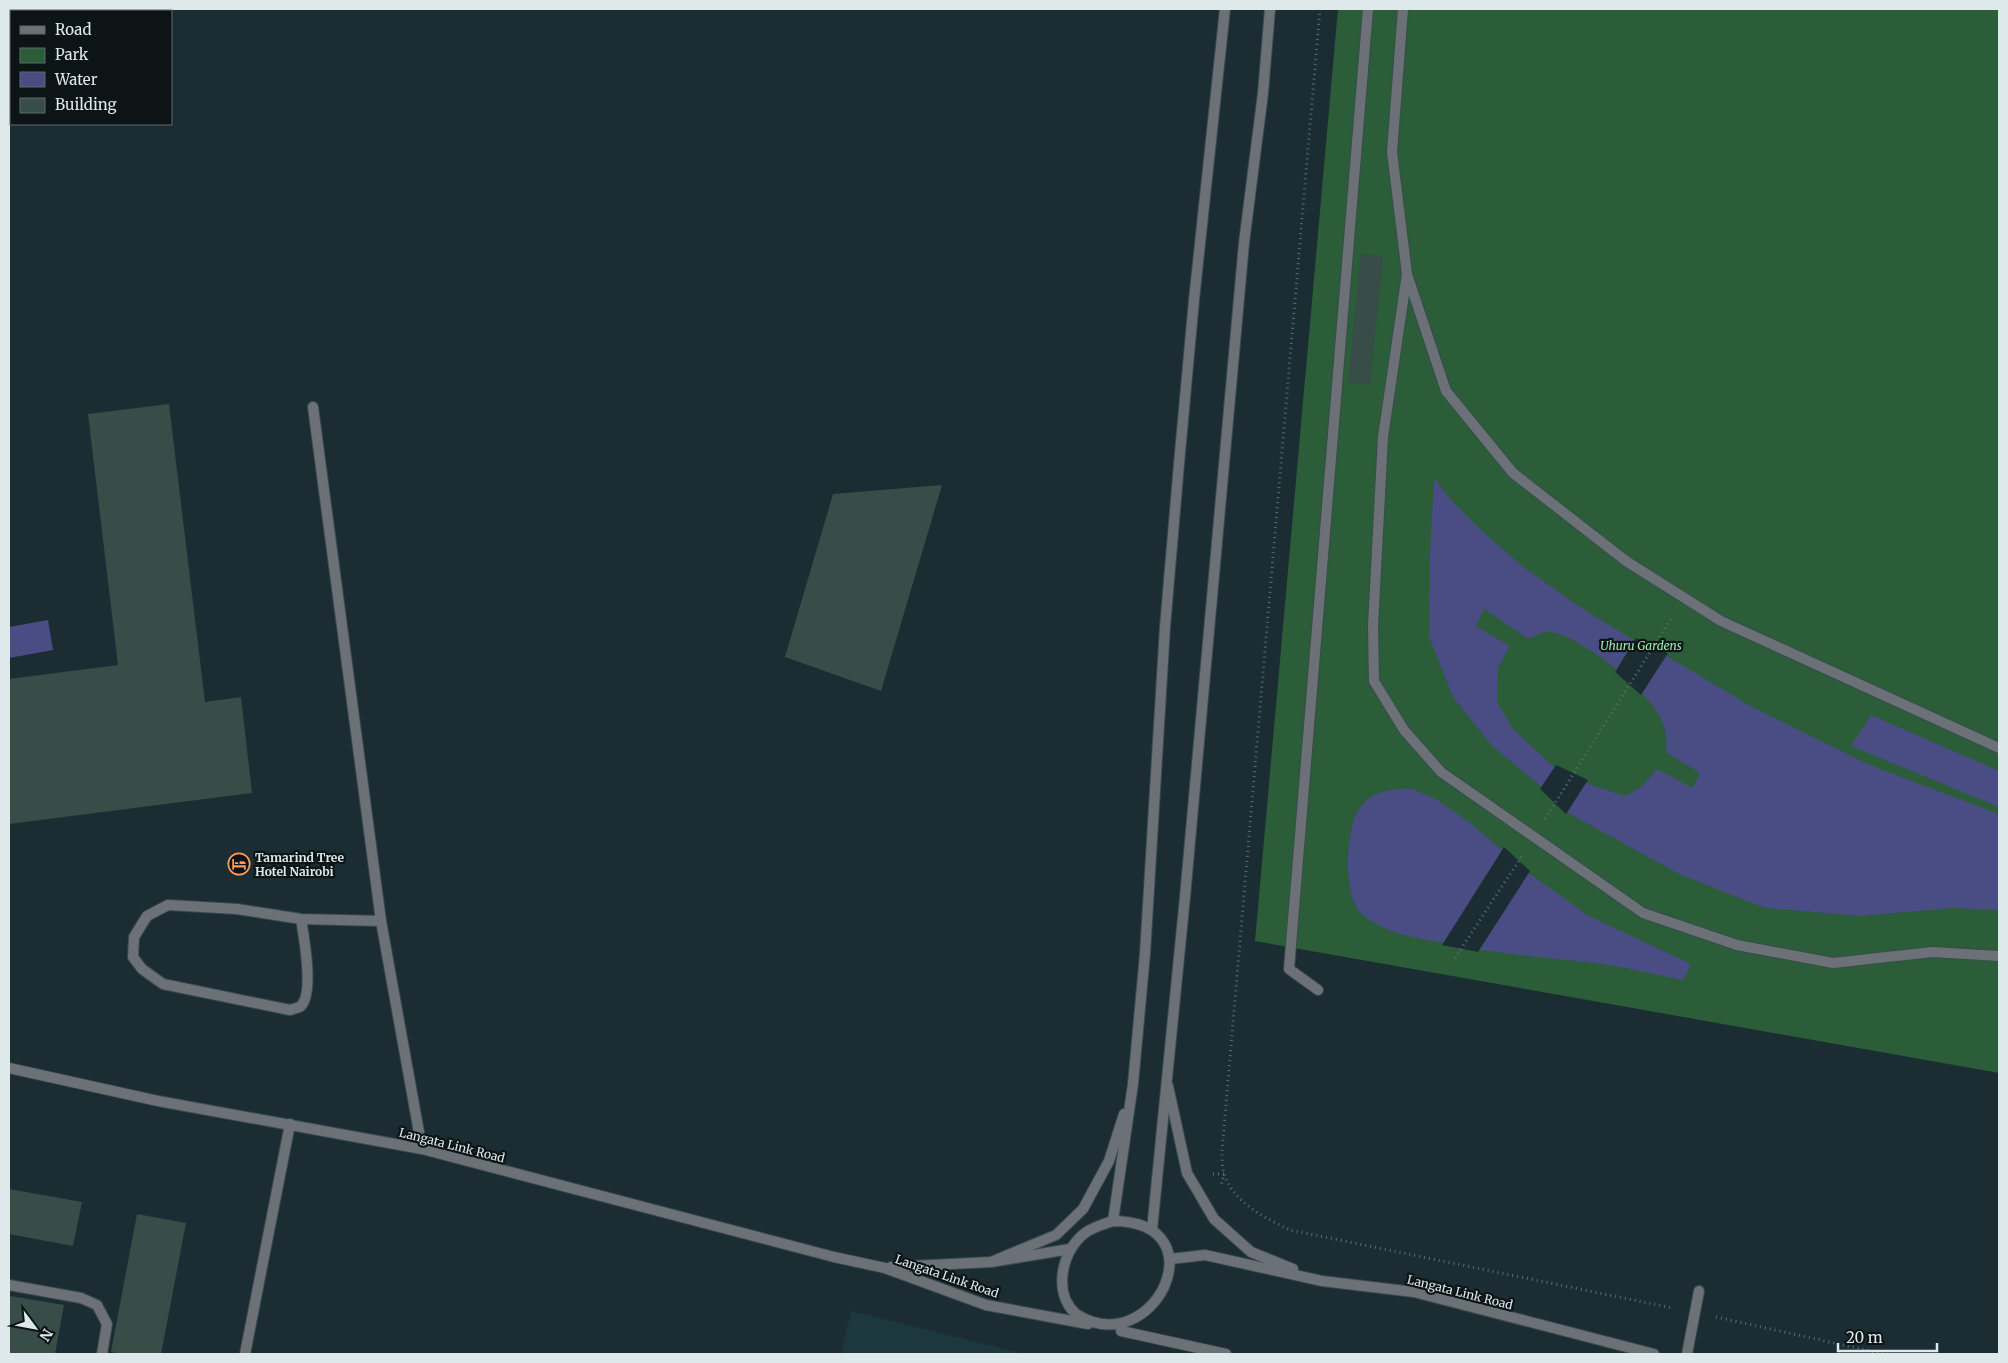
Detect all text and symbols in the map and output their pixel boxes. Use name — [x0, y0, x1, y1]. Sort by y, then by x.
legend — [10, 10, 172, 125]
text: Road — [55, 20, 91, 39]
text: Park — [55, 45, 89, 64]
text: Water — [54, 70, 98, 89]
text: Building — [55, 95, 117, 114]
park label: Uhuru Gardens — [1600, 638, 1682, 653]
place label: Tamarind Tree Hotel Nairobi — [255, 850, 344, 879]
hotel icon: Tamarind Tree Hotel Nairobi — [227, 852, 251, 876]
street label: Langata Link Road — [398, 1125, 506, 1165]
street label: Langata Link Road — [893, 1251, 1001, 1301]
street label: Langata Link Road — [1406, 1272, 1514, 1312]
north arrow — [10, 1303, 60, 1353]
scale bar — [1838, 1320, 1937, 1352]
text: N — [35, 1325, 57, 1344]
text: 20 m — [1846, 1328, 1883, 1347]

